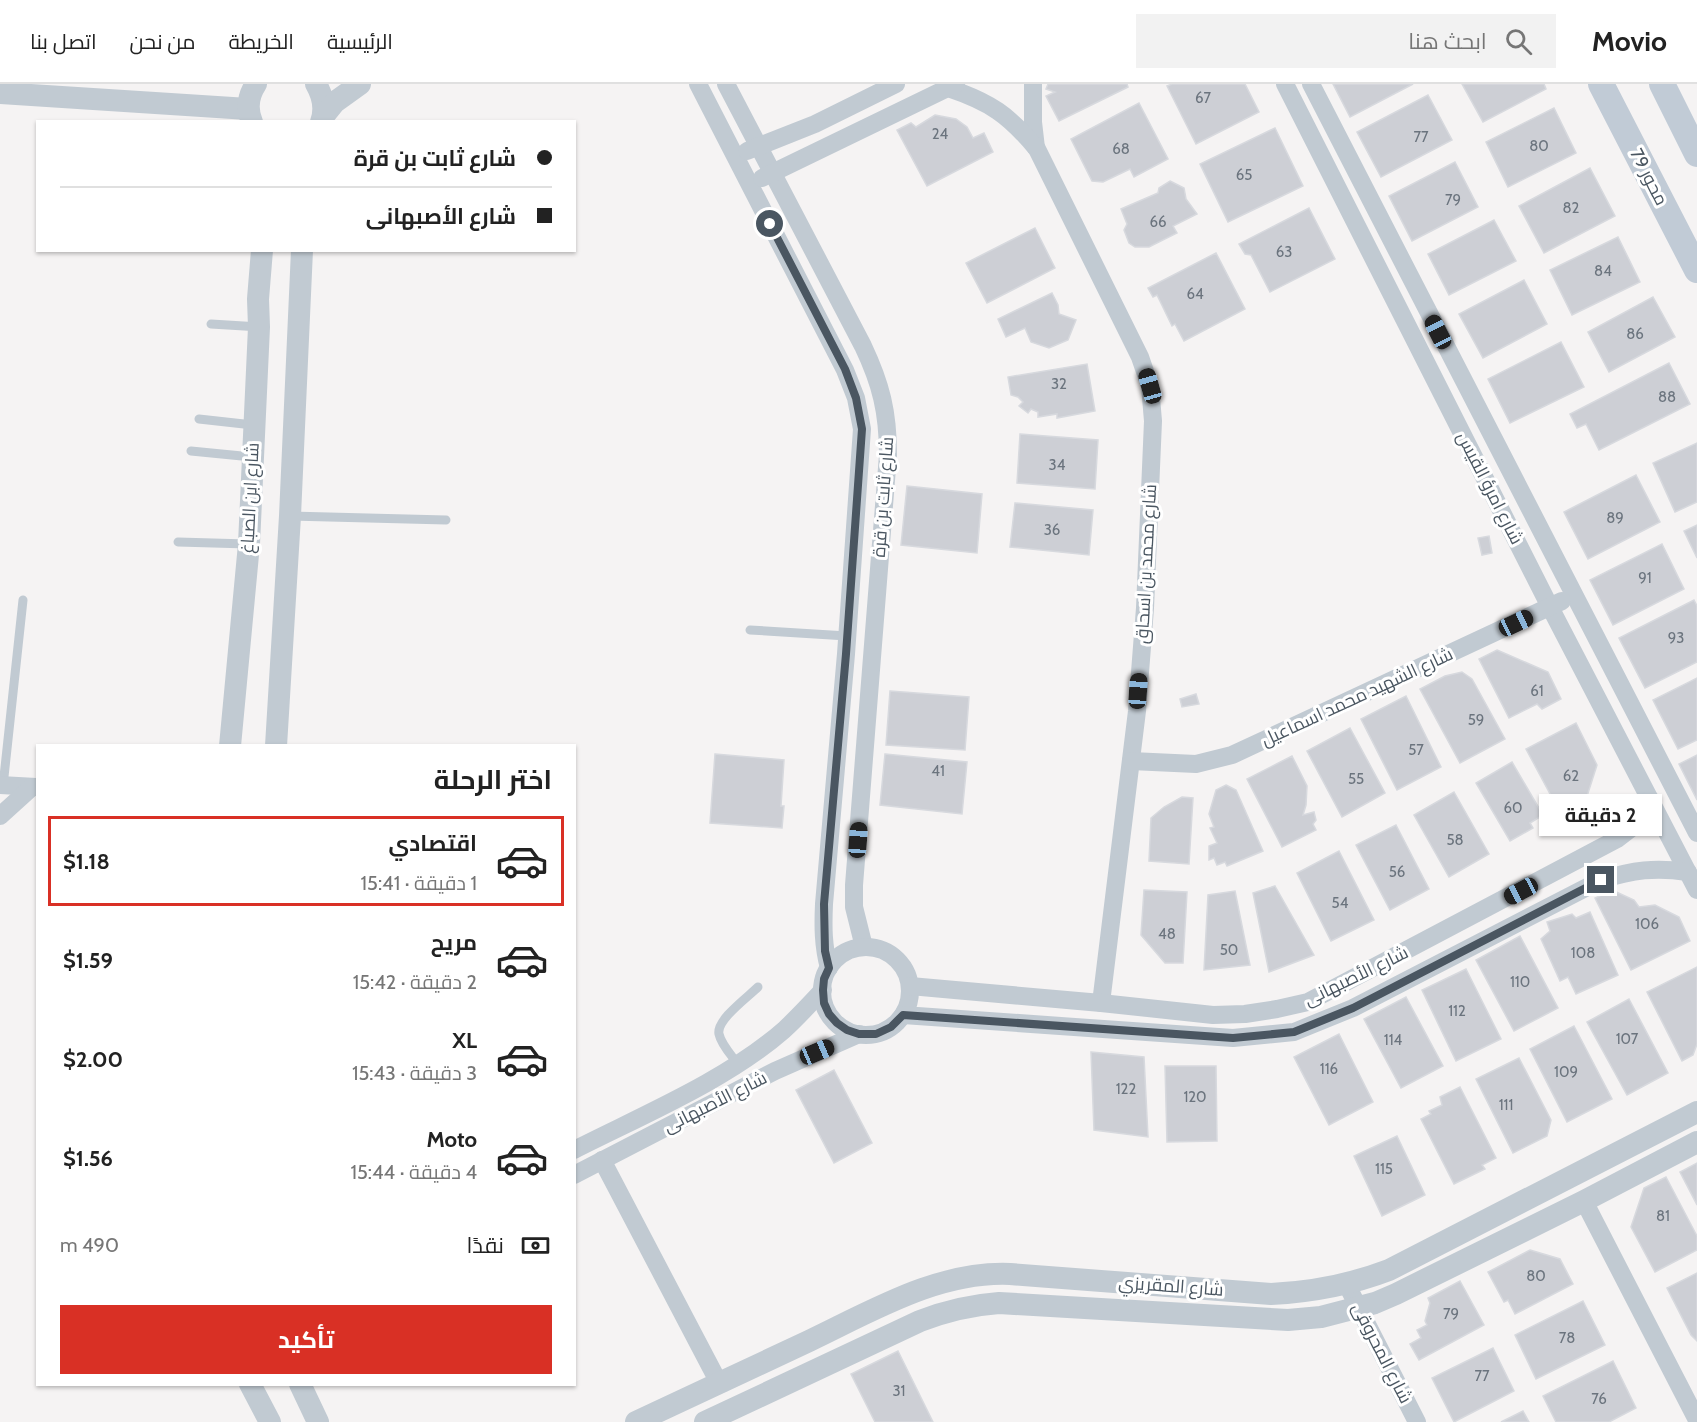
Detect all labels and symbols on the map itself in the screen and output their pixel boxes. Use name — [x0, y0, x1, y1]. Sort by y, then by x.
house number: 67 — [1195, 89, 1211, 107]
house number: 24 — [932, 125, 949, 143]
house number: 77 — [1413, 128, 1429, 146]
house number: 80 — [1529, 137, 1549, 155]
house number: 68 — [1112, 140, 1130, 158]
street label: محور 79 — [1625, 145, 1673, 209]
house number: 65 — [1236, 166, 1252, 184]
house number: 79 — [1445, 191, 1461, 209]
house number: 82 — [1563, 199, 1580, 217]
route start — [756, 210, 783, 237]
house number: 66 — [1149, 213, 1167, 231]
house number: 63 — [1276, 243, 1292, 261]
house number: 84 — [1594, 262, 1612, 280]
house number: 64 — [1186, 285, 1204, 303]
car — [1422, 312, 1454, 352]
house number: 86 — [1626, 325, 1644, 343]
car — [1136, 366, 1164, 406]
house number: 32 — [1051, 375, 1067, 393]
house number: 88 — [1658, 388, 1676, 406]
street label: شارع امرؤ القيس — [1451, 428, 1528, 549]
street label: شارع ثابت بن قرة — [868, 436, 899, 558]
street label: شارع ابن الصباغ — [236, 442, 265, 554]
house number: 34 — [1049, 456, 1066, 474]
street label: شارع محمد بن اسحاق — [1131, 484, 1162, 645]
house number: 89 — [1606, 509, 1624, 527]
house number: 36 — [1044, 521, 1060, 539]
house number: 91 — [1638, 569, 1652, 587]
car — [1496, 607, 1536, 639]
house number: 93 — [1668, 629, 1684, 647]
street label: شارع الشهيد محمد اسماعيل — [1258, 643, 1457, 752]
car — [1128, 672, 1148, 710]
house number: 61 — [1530, 682, 1544, 700]
house number: 59 — [1468, 711, 1484, 729]
house number: 57 — [1408, 741, 1424, 759]
house number: 41 — [931, 762, 945, 780]
house number: 62 — [1563, 767, 1579, 785]
house number: 55 — [1348, 770, 1364, 788]
callout: 2 دقيقة — [1540, 793, 1662, 835]
house number: 60 — [1504, 799, 1523, 817]
car — [848, 821, 868, 859]
house number: 58 — [1446, 831, 1464, 849]
house number: 56 — [1389, 863, 1405, 881]
route end — [1587, 866, 1614, 893]
car — [1501, 875, 1541, 907]
house number: 54 — [1332, 894, 1349, 912]
house number: 106 — [1635, 915, 1659, 933]
house number: 48 — [1158, 925, 1176, 943]
house number: 50 — [1220, 941, 1238, 959]
street label: شارع الأصبهانى — [1300, 941, 1412, 1012]
house number: 108 — [1571, 944, 1595, 962]
house number: 110 — [1510, 973, 1530, 991]
house number: 112 — [1448, 1002, 1466, 1020]
house number: 107 — [1616, 1030, 1639, 1048]
house number: 114 — [1384, 1031, 1403, 1049]
car — [797, 1037, 837, 1067]
house number: 116 — [1320, 1060, 1338, 1078]
house number: 109 — [1554, 1063, 1578, 1081]
street label: شارع الأصبهانى — [660, 1066, 771, 1138]
house number: 122 — [1116, 1080, 1136, 1098]
house number: 120 — [1183, 1088, 1207, 1106]
house number: 111 — [1499, 1096, 1513, 1114]
house number: 115 — [1375, 1160, 1393, 1178]
house number: 81 — [1656, 1207, 1670, 1225]
house number: 80 — [1526, 1267, 1546, 1285]
street label: شارع المقريزي — [1117, 1271, 1224, 1304]
street label: شارع المحروقى — [1346, 1299, 1417, 1408]
house number: 79 — [1443, 1305, 1459, 1323]
house number: 78 — [1559, 1329, 1575, 1347]
house number: 77 — [1474, 1367, 1490, 1385]
house number: 31 — [892, 1382, 906, 1400]
house number: 76 — [1591, 1390, 1607, 1408]

